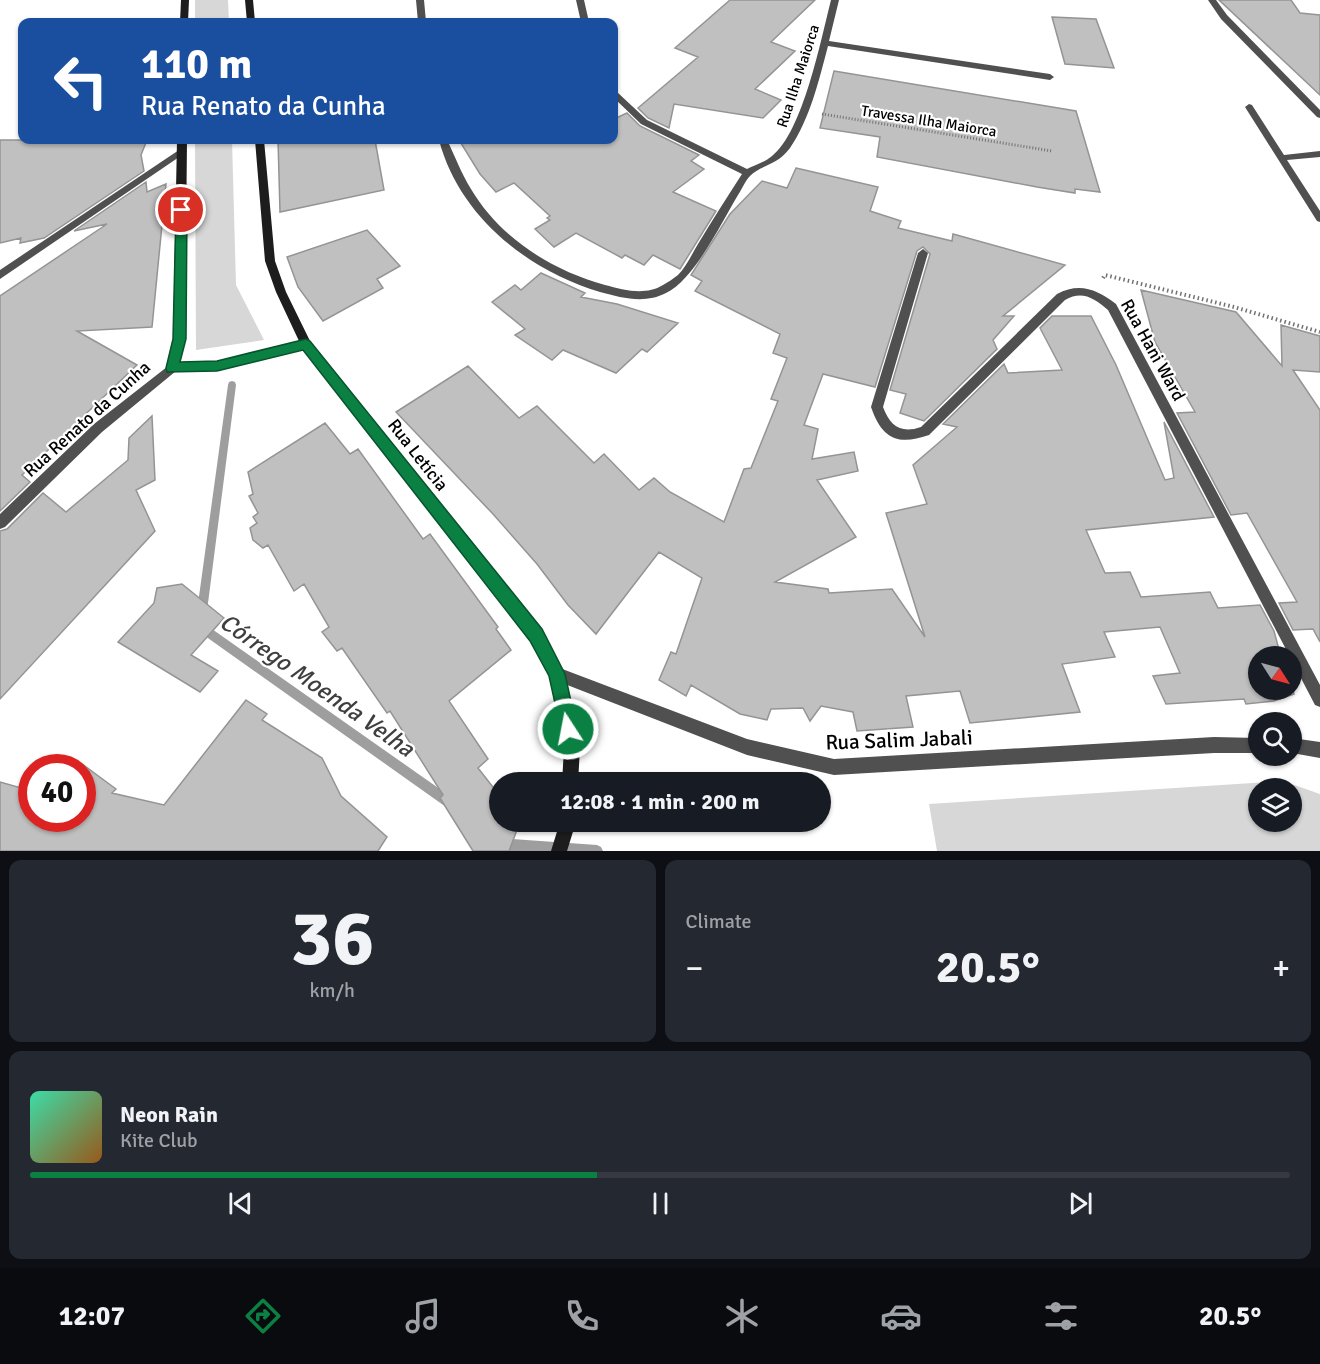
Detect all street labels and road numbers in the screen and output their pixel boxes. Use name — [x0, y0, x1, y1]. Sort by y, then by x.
street label: Rua Ilha Maiorca — [773, 22, 823, 130]
street label: Travessa Ilha Maiorca — [860, 101, 998, 141]
street label: Rua Hani Ward — [1116, 295, 1190, 405]
street label: Rua Renato da Cunha — [19, 356, 155, 482]
street label: Rua Letícia — [383, 415, 453, 495]
street label: Rua Salim Jabali — [825, 724, 973, 756]

